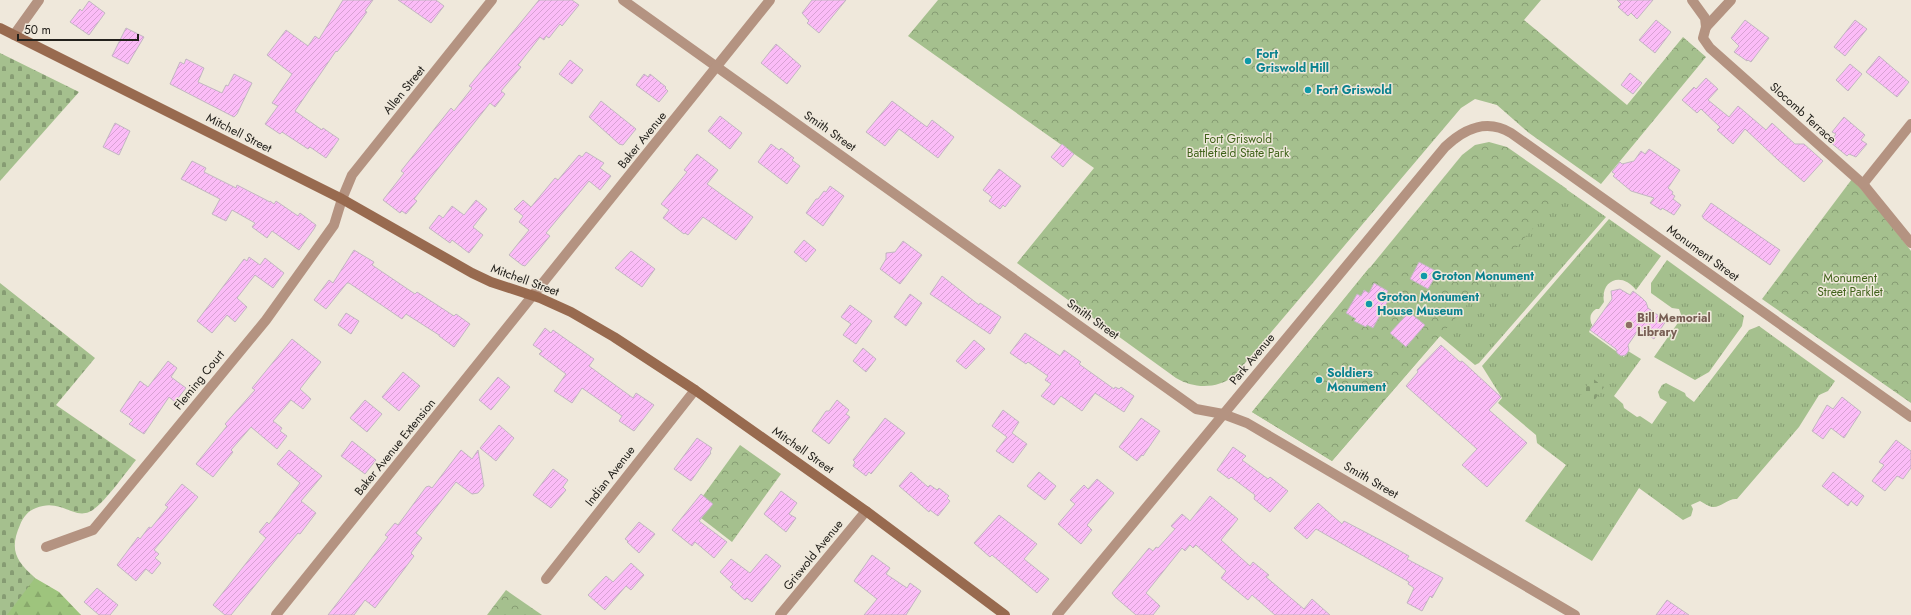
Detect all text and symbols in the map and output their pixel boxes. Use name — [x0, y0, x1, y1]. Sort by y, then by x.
scale bar — [18, 16, 138, 42]
text: 50 m — [24, 21, 51, 39]
place label: Fort Griswold Hill — [1256, 45, 1329, 77]
marker: Fort Griswold Hill — [1243, 56, 1253, 66]
street label: Allen Street — [379, 62, 429, 118]
street label: Slocomb Terrace — [1766, 78, 1840, 148]
place label: Fort Griswold — [1316, 81, 1392, 99]
marker: Fort Griswold — [1303, 85, 1313, 95]
street label: Smith Street — [800, 106, 860, 156]
street label: Baker Avenue — [613, 108, 671, 172]
street label: Mitchell Street — [203, 109, 275, 157]
park label: Fort Griswold Battlefield State Park — [1187, 130, 1290, 162]
street label: Monument Street — [1663, 220, 1743, 286]
street label: Mitchell Street — [488, 259, 562, 301]
place label: Groton Monument — [1432, 267, 1534, 285]
park label: Monument Street Parklet — [1817, 269, 1883, 301]
marker: Groton Monument — [1419, 271, 1429, 281]
place label: Groton Monument House Museum — [1377, 288, 1479, 320]
street label: Smith Street — [1063, 294, 1123, 344]
marker: Groton Monument House Museum — [1364, 299, 1374, 309]
place label: Bill Memorial Library — [1637, 309, 1711, 341]
marker: Bill Memorial Library — [1624, 320, 1634, 330]
street label: Park Avenue — [1225, 329, 1279, 389]
street label: Fleming Court — [169, 346, 229, 414]
place label: Soldiers Monument — [1327, 364, 1386, 396]
marker: Soldiers Monument — [1314, 375, 1324, 385]
street label: Baker Avenue Extension — [350, 395, 440, 499]
street label: Mitchell Street — [768, 422, 838, 478]
street label: Indian Avenue — [581, 442, 639, 510]
street label: Smith Street — [1340, 457, 1402, 503]
street label: Griswold Avenue — [779, 516, 847, 594]

